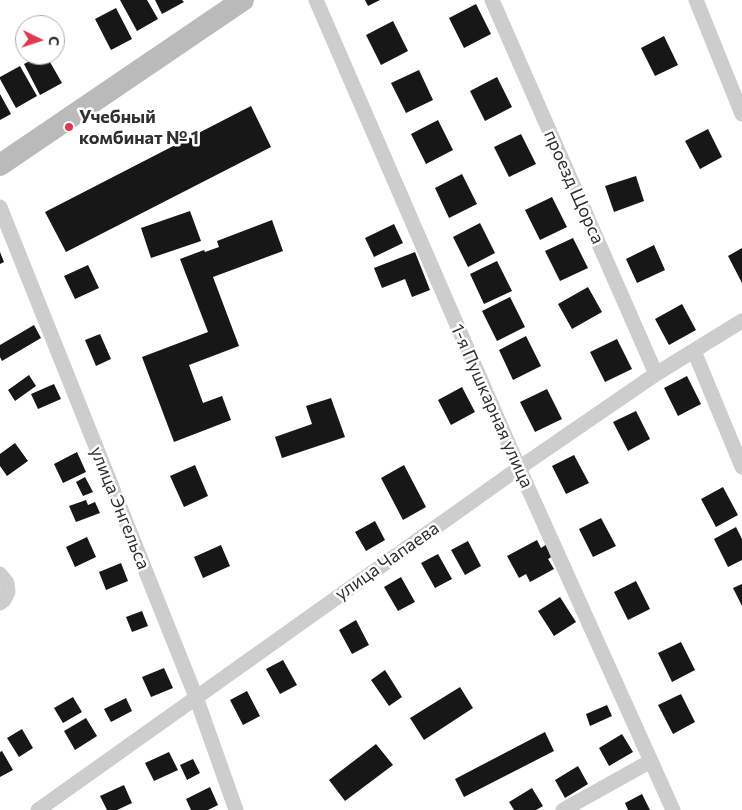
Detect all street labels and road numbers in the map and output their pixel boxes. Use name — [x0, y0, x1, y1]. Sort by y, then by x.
street label: проезд Щорса — [539, 127, 609, 247]
street label: 1-я Пушкарная улица — [446, 321, 538, 491]
street label: улица Энгельса — [86, 443, 154, 573]
street label: улица Чапаева — [331, 517, 443, 605]

